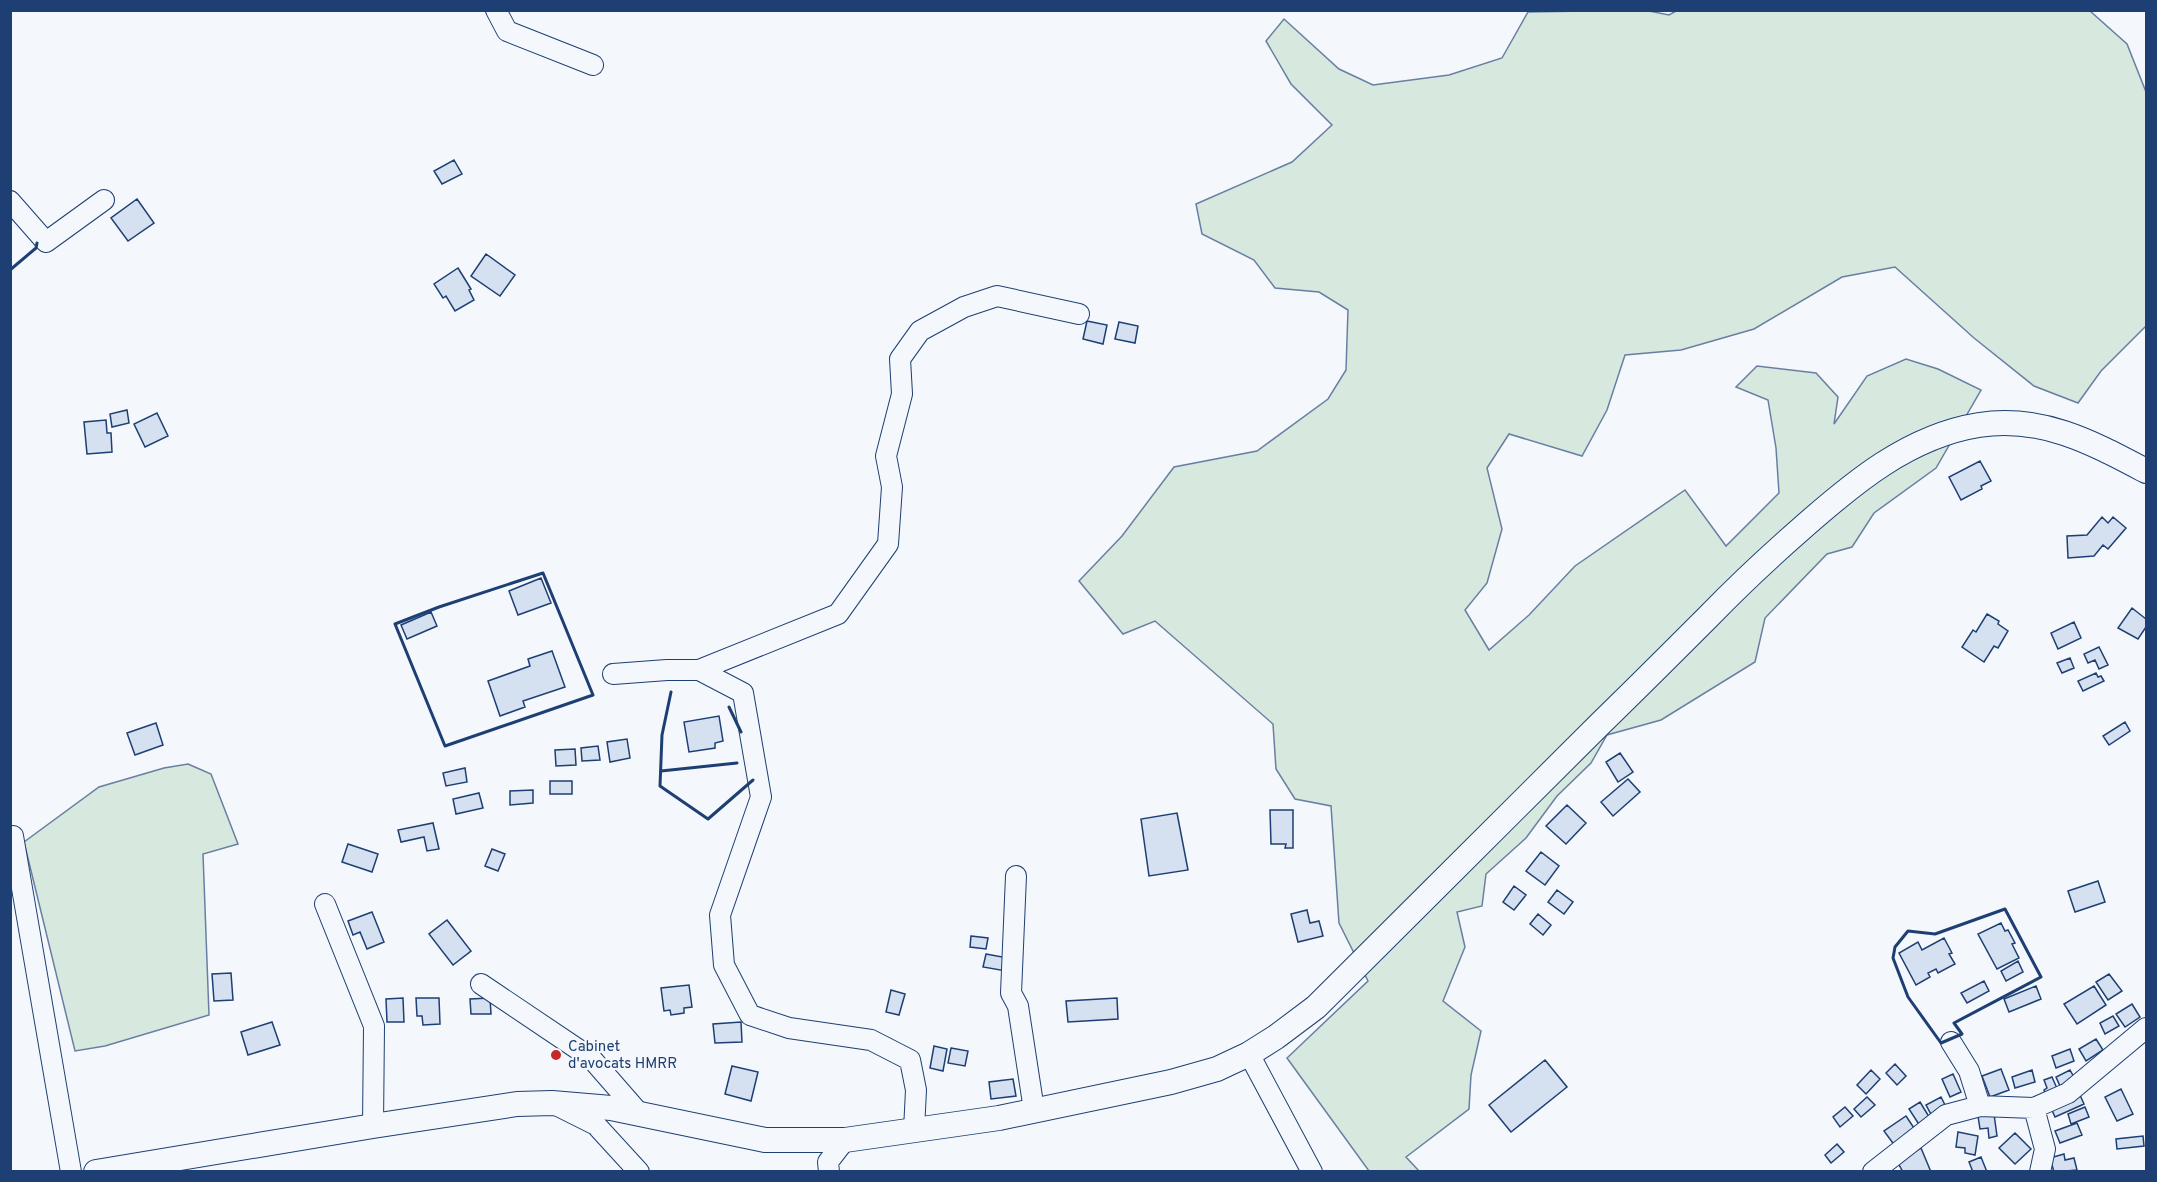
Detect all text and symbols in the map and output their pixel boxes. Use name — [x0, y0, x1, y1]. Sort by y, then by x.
place label: Cabinet d'avocats HMRR — [568, 1038, 677, 1074]
marker: Cabinet d'avocats HMRR — [549, 1048, 563, 1062]

